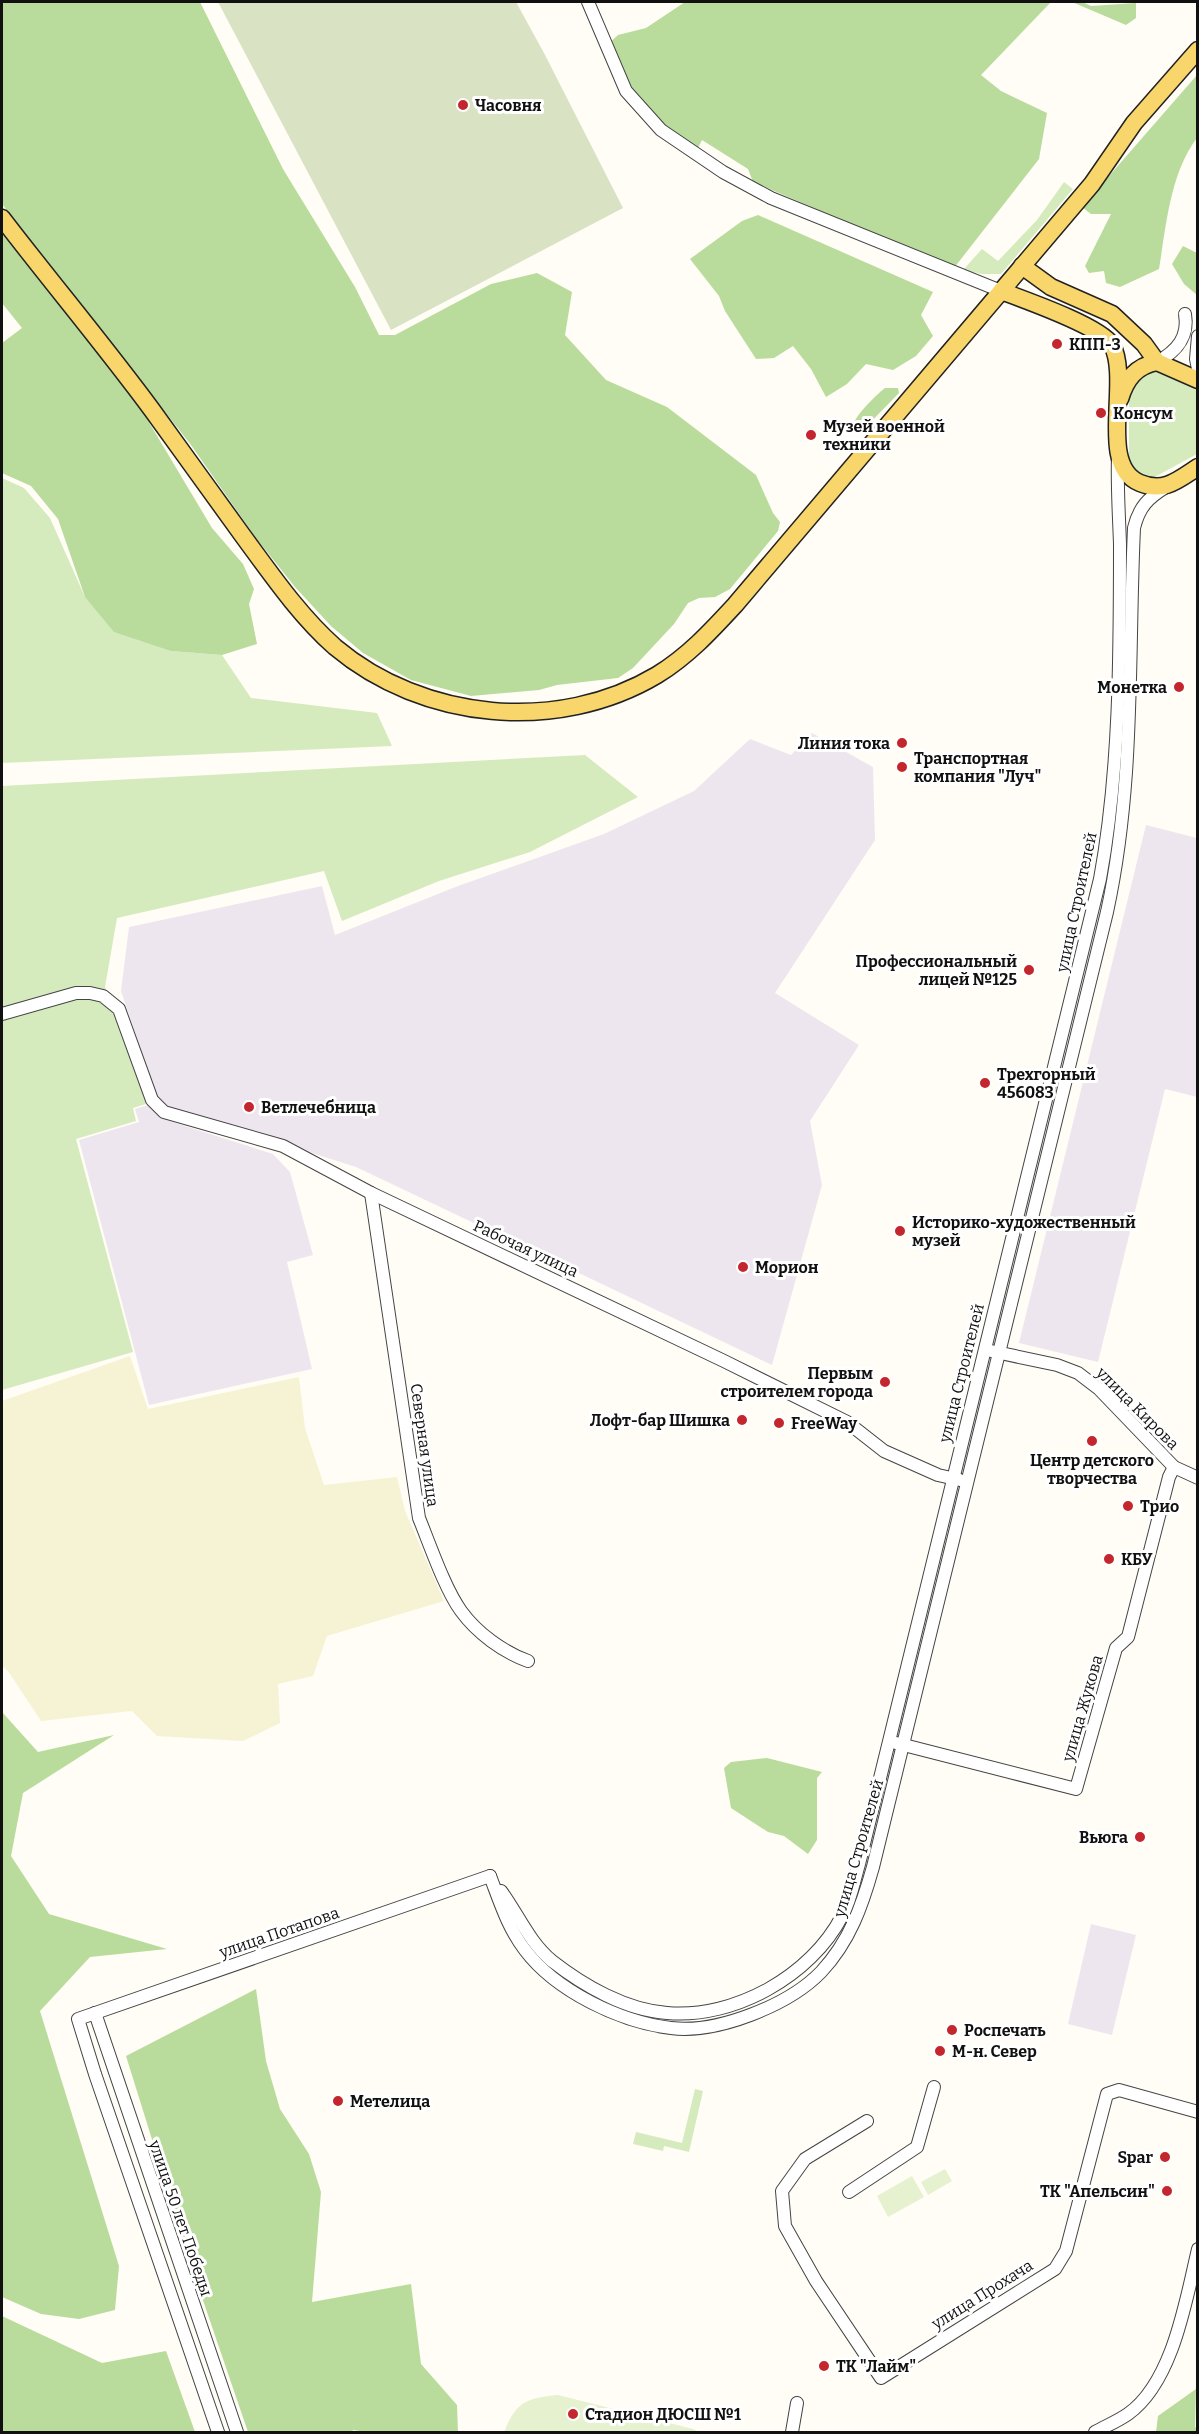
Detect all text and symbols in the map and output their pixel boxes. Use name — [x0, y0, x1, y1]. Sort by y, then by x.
place label: Часовня — [475, 96, 541, 115]
marker: Часовня — [456, 98, 470, 112]
place label: КПП-3 — [1069, 335, 1121, 354]
marker: КПП-3 — [1050, 337, 1064, 351]
place label: Консум — [1113, 404, 1173, 423]
marker: Консум — [1094, 406, 1108, 420]
place label: Музей военной техники — [823, 417, 945, 454]
marker: Музей военной техники — [804, 428, 818, 442]
place label: Монетка — [1097, 678, 1167, 697]
marker: Монетка — [1172, 680, 1186, 694]
place label: Линия тока — [798, 734, 890, 753]
marker: Линия тока — [895, 736, 909, 750]
place label: Транспортная компания "Луч" — [914, 749, 1041, 786]
marker: Транспортная компания "Луч" — [895, 760, 909, 774]
street label: улица Строителей — [1052, 830, 1101, 975]
place label: Профессиональный лицей №125 — [856, 952, 1017, 989]
marker: Профессиональный лицей №125 — [1022, 963, 1036, 977]
place label: Трехгорный 456083 — [997, 1065, 1096, 1102]
marker: Трехгорный 456083 — [978, 1076, 992, 1090]
place label: Ветлечебница — [261, 1098, 376, 1117]
marker: Ветлечебница — [242, 1100, 256, 1114]
place label: Историко-художественный музей — [912, 1213, 1136, 1250]
street label: Рабочая улица — [470, 1216, 581, 1281]
marker: Историко-художественный музей — [893, 1224, 907, 1238]
place label: Морион — [755, 1258, 819, 1277]
marker: Морион — [736, 1260, 750, 1274]
street label: улица Строителей — [935, 1302, 988, 1446]
street label: улица Кирова — [1092, 1363, 1183, 1454]
place label: Первым строителем города — [721, 1364, 873, 1401]
marker: Первым строителем города — [878, 1375, 892, 1389]
street label: Северная улица — [406, 1382, 443, 1508]
place label: Лофт-бар Шишка — [590, 1411, 730, 1430]
marker: Лофт-бар Шишка — [735, 1413, 749, 1427]
place label: FreeWay — [791, 1414, 857, 1433]
marker: FreeWay — [772, 1416, 786, 1430]
marker: Центр детского творчества — [1085, 1434, 1099, 1448]
place label: Центр детского творчества — [1030, 1451, 1154, 1488]
place label: Трио — [1140, 1497, 1179, 1516]
marker: Трио — [1121, 1499, 1135, 1513]
place label: КБУ — [1121, 1550, 1152, 1569]
marker: КБУ — [1102, 1552, 1116, 1566]
street label: улица Жукова — [1058, 1652, 1107, 1765]
street label: улица Строителей — [829, 1777, 887, 1920]
place label: Вьюга — [1079, 1828, 1128, 1847]
marker: Вьюга — [1133, 1830, 1147, 1844]
street label: улица Потапова — [216, 1903, 342, 1962]
place label: Роспечать — [964, 2021, 1046, 2040]
marker: Роспечать — [945, 2023, 959, 2037]
place label: М-н. Север — [952, 2042, 1037, 2061]
marker: М-н. Север — [933, 2044, 947, 2058]
place label: Метелица — [350, 2092, 430, 2111]
marker: Метелица — [331, 2094, 345, 2108]
street label: улица 50 лет Победы — [145, 2137, 216, 2299]
place label: Spar — [1118, 2148, 1153, 2167]
marker: Spar — [1158, 2150, 1172, 2164]
place label: ТК "Апельсин" — [1040, 2182, 1155, 2201]
marker: ТК "Апельсин" — [1160, 2184, 1174, 2198]
street label: улица Прохача — [927, 2256, 1037, 2334]
place label: ТК "Лайм" — [836, 2357, 916, 2376]
marker: ТК "Лайм" — [817, 2359, 831, 2373]
place label: Стадион ДЮСШ №1 — [585, 2405, 741, 2424]
marker: Стадион ДЮСШ №1 — [566, 2407, 580, 2421]

